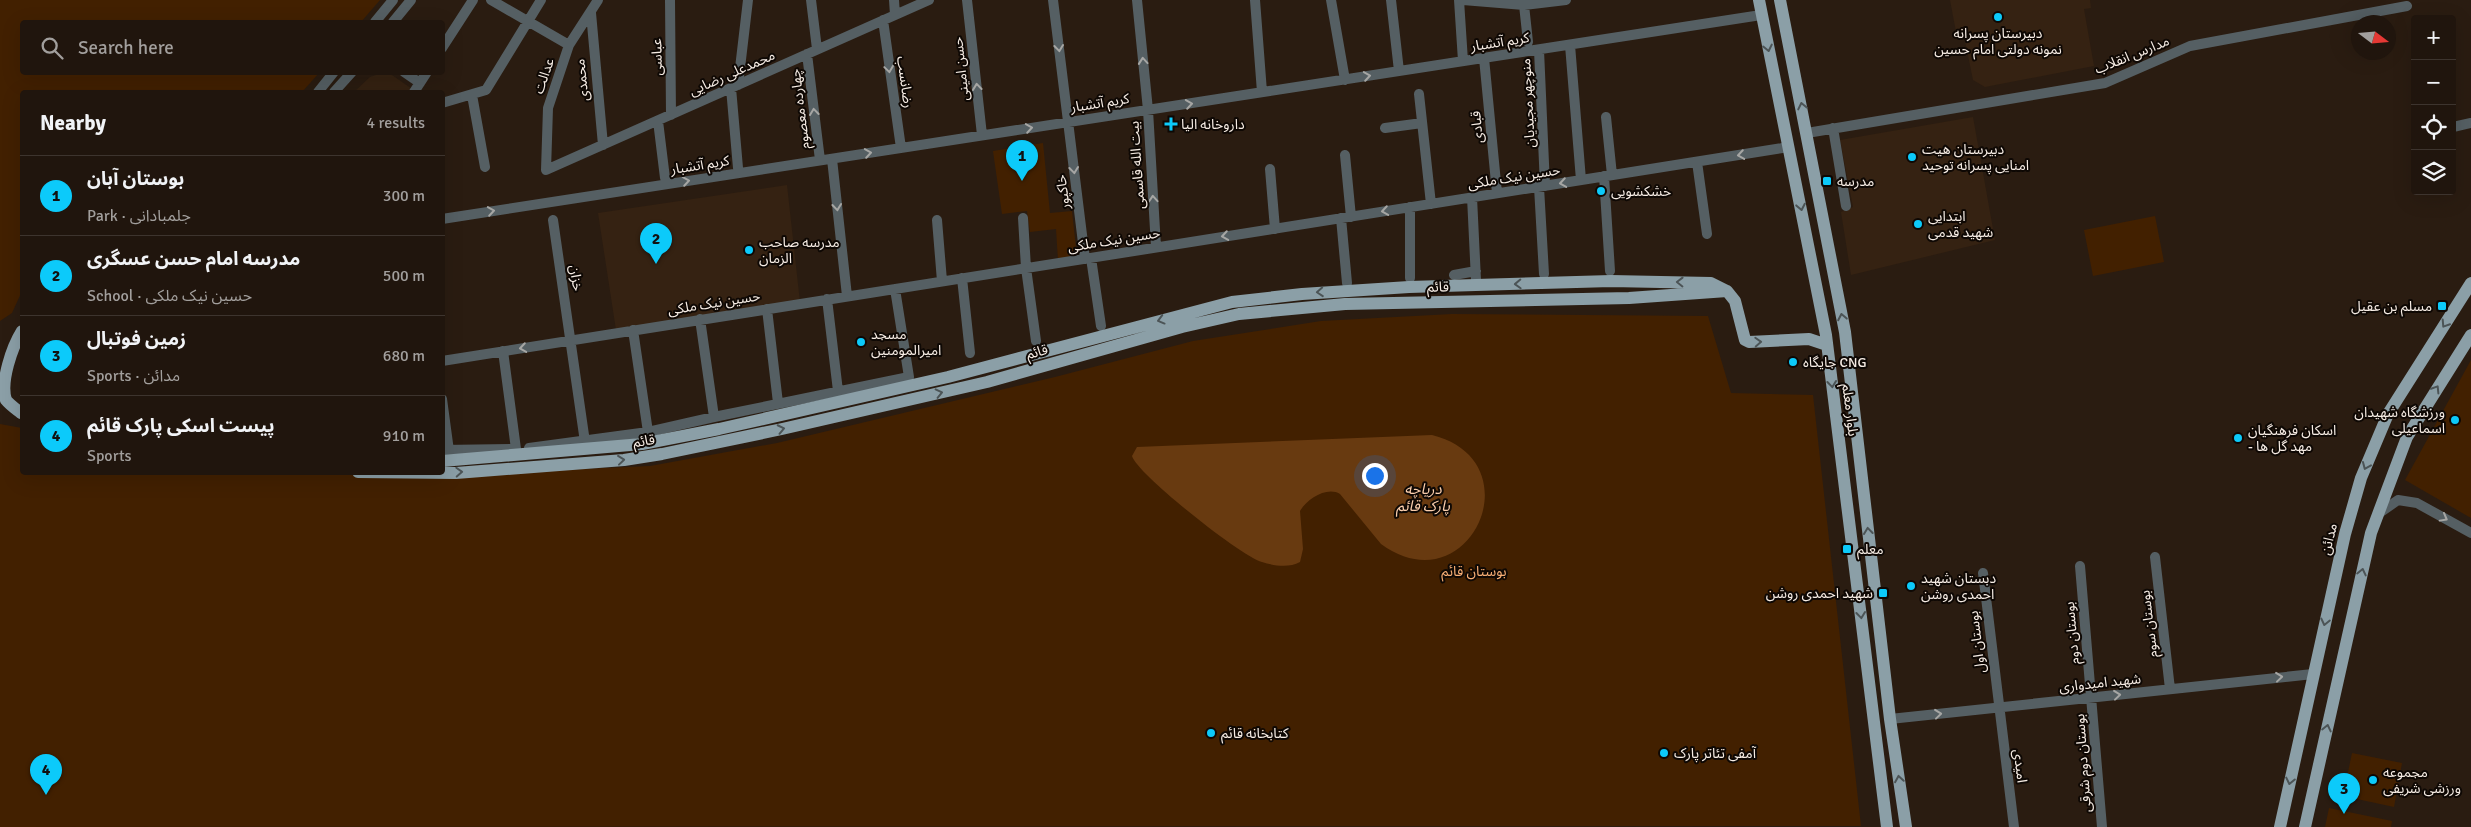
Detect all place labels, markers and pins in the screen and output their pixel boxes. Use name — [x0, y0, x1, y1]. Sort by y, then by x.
marker: دبیرستان پسرانه نمونه دولتی امام حسین — [1992, 11, 2004, 23]
place label: دبیرستان پسرانه نمونه دولتی امام حسین — [1934, 25, 2062, 60]
place label: داروخانه الیا — [1181, 116, 1245, 133]
marker: داروخانه الیا — [1165, 118, 1177, 130]
pin: 1 — [1006, 140, 1038, 181]
place label: دبیرستان هیت امنایی پسرانه توحید — [1922, 141, 2029, 175]
marker: دبیرستان هیت امنایی پسرانه توحید — [1906, 151, 1918, 163]
place label: مدرسه — [1837, 173, 1874, 190]
marker: مدرسه — [1821, 175, 1833, 187]
place label: خشکشویی — [1611, 183, 1671, 200]
marker: خشکشویی — [1595, 185, 1607, 197]
place label: ابتدایی شهید قدمی — [1928, 208, 1993, 241]
marker: ابتدایی شهید قدمی — [1912, 218, 1924, 230]
pin: 2 — [640, 223, 672, 264]
place label: مدرسه صاحب الزمان — [759, 234, 840, 267]
marker: مدرسه صاحب الزمان — [743, 244, 755, 256]
place label: مسلم بن عقیل — [2351, 298, 2432, 317]
marker: مسلم بن عقیل — [2436, 300, 2448, 312]
place label: مسجد امیرالمومنین — [871, 326, 941, 359]
marker: مسجد امیرالمومنین — [855, 336, 867, 348]
place label: جایگاه CNG — [1803, 354, 1866, 371]
marker: جایگاه CNG — [1787, 356, 1799, 368]
place label: ورزشگاه شهیدان اسماعیلی — [2354, 404, 2445, 437]
marker: ورزشگاه شهیدان اسماعیلی — [2449, 414, 2461, 426]
place label: اسکان فرهنگیان - مهد گل ها — [2248, 422, 2336, 455]
marker: اسکان فرهنگیان - مهد گل ها — [2232, 432, 2244, 444]
place label: معلم — [1857, 541, 1884, 560]
marker: معلم — [1841, 543, 1853, 555]
place label: دبستان شهید احمدی روشن — [1921, 570, 1996, 603]
marker: دبستان شهید احمدی روشن — [1905, 580, 1917, 592]
place label: شهید احمدی روشن — [1766, 585, 1873, 602]
marker: شهید احمدی روشن — [1877, 587, 1889, 599]
place label: کتابخانه قائم — [1221, 725, 1289, 744]
marker: کتابخانه قائم — [1205, 727, 1217, 739]
place label: آمفی تئاتر پارک — [1674, 745, 1757, 763]
marker: آمفی تئاتر پارک — [1658, 747, 1670, 759]
pin: 4 — [30, 754, 62, 795]
place label: مجموعه ورزشی شریفی — [2383, 764, 2461, 797]
pin: 3 — [2328, 773, 2360, 814]
marker: مجموعه ورزشی شریفی — [2367, 774, 2379, 786]

